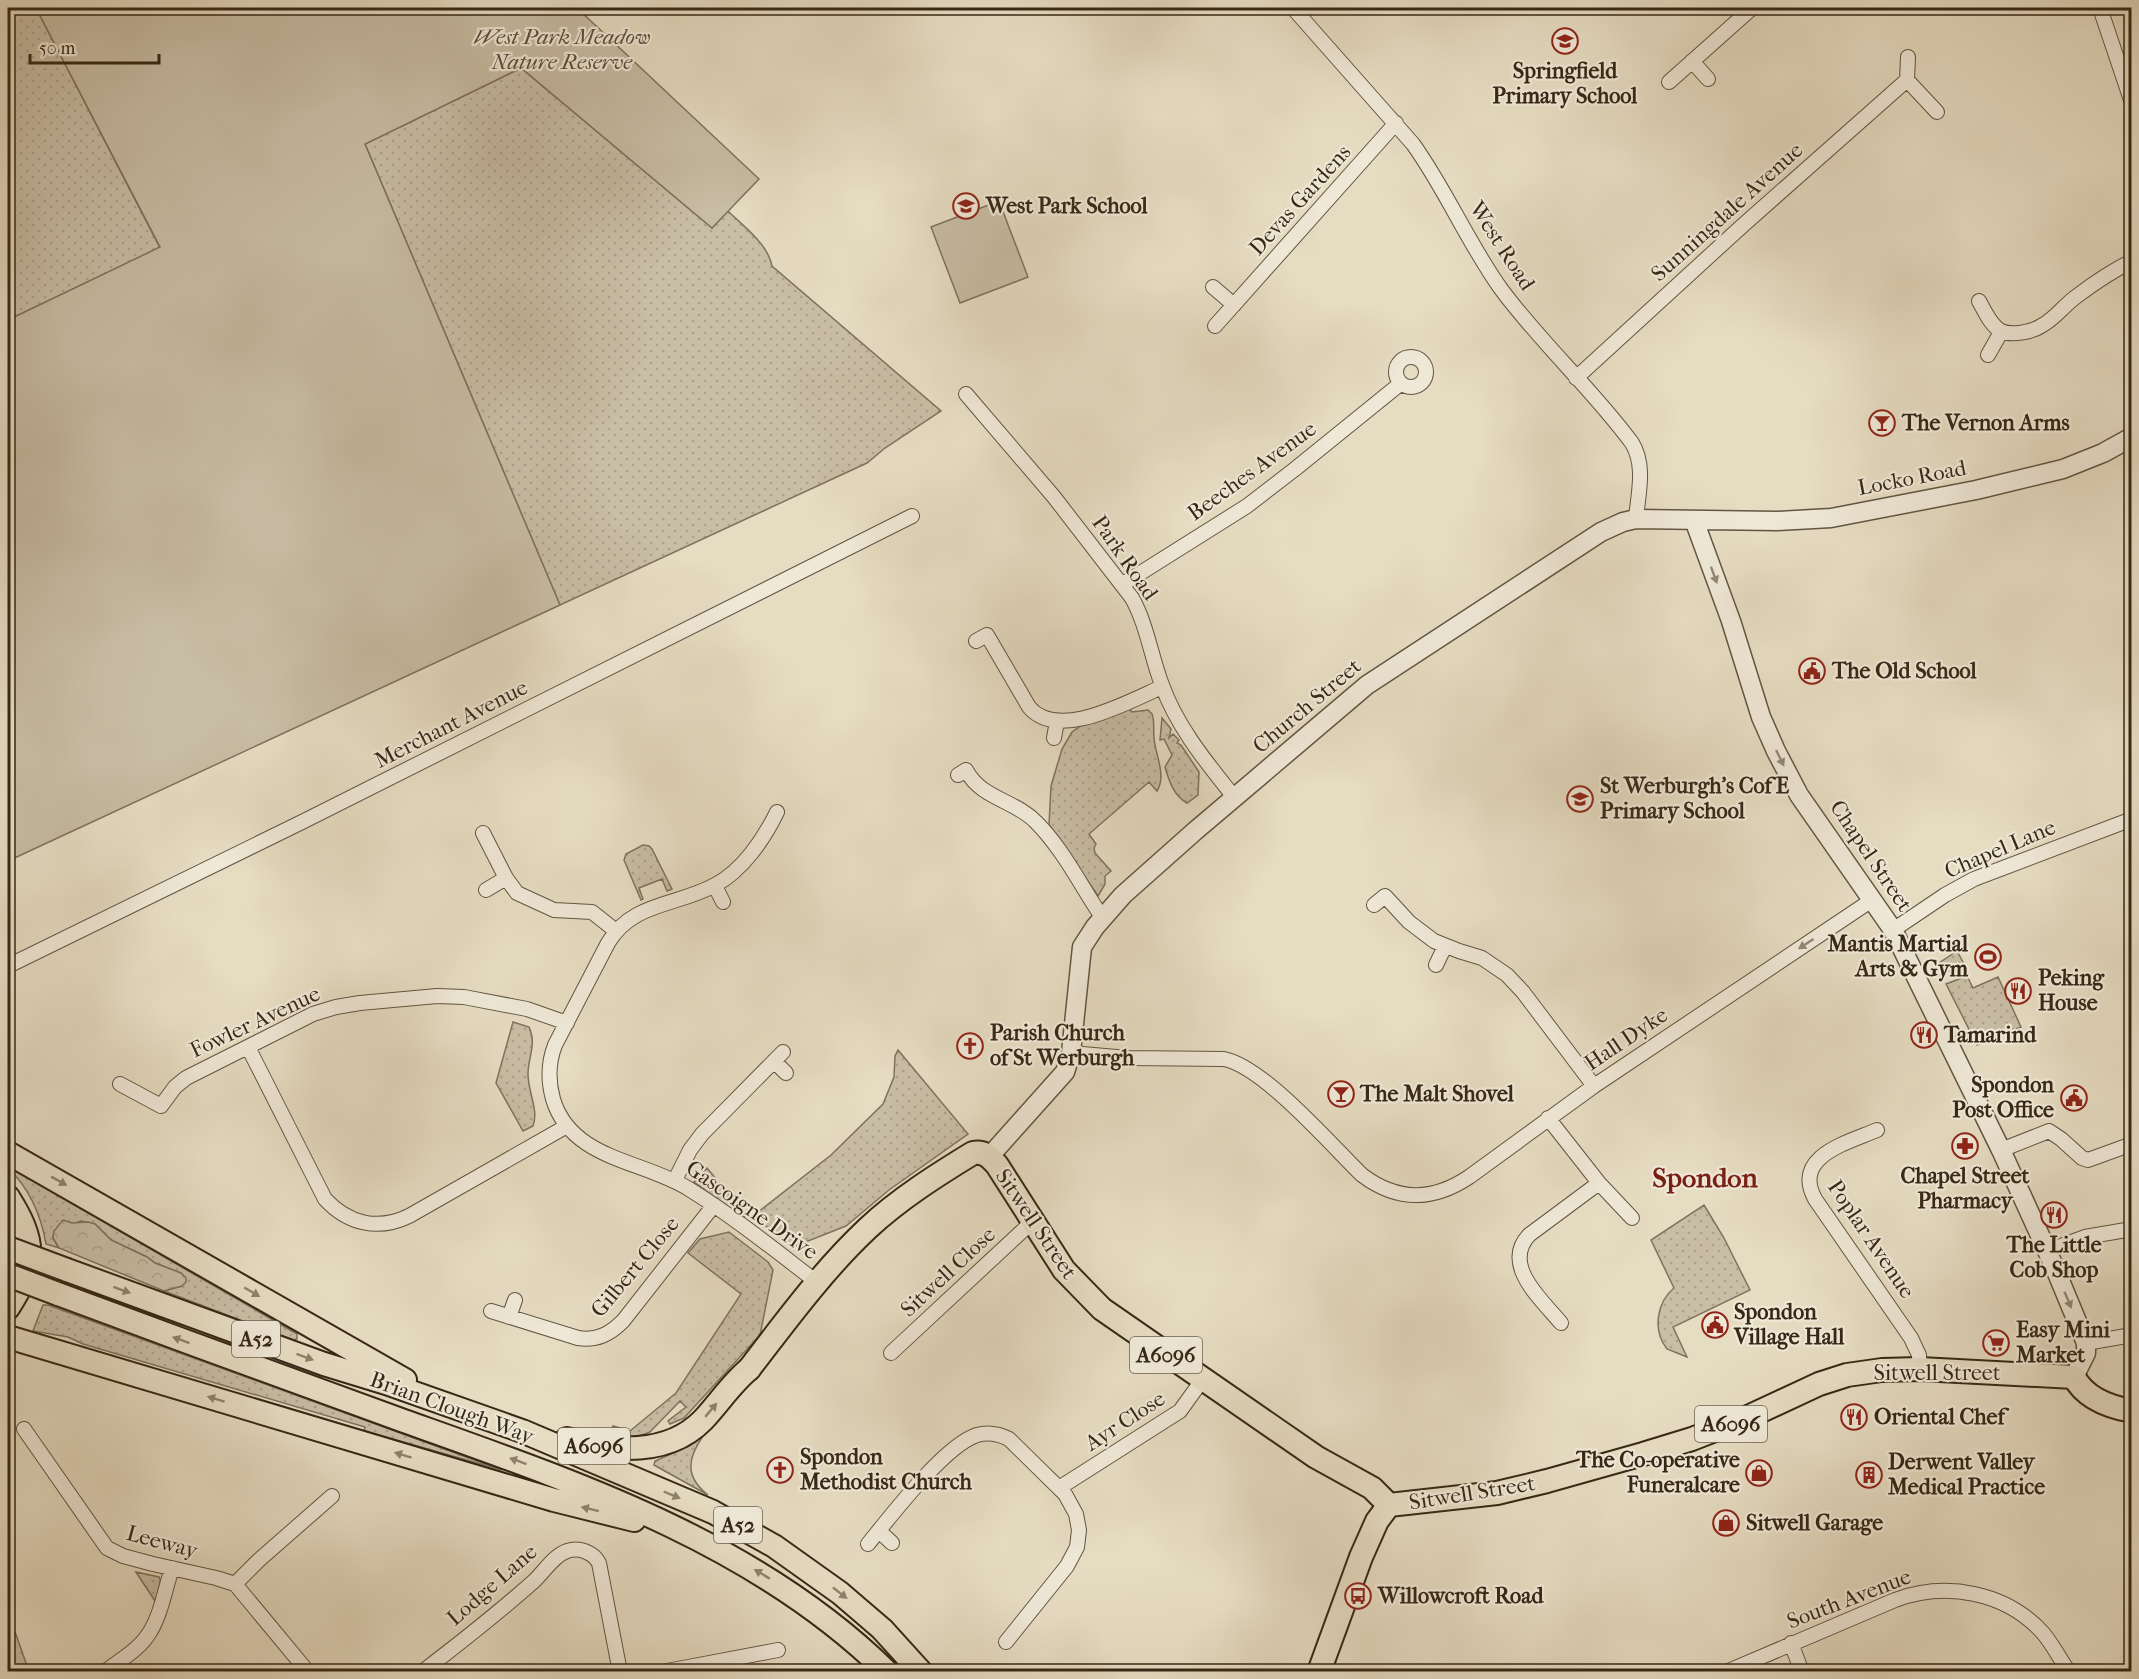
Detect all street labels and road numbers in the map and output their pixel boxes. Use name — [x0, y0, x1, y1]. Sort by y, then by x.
street label: Sunningdale Avenue — [1646, 137, 1808, 287]
street label: Devas Gardens — [1244, 139, 1356, 261]
street label: West Road — [1463, 196, 1541, 296]
street label: Beeches Avenue — [1183, 416, 1321, 526]
street label: Locko Road — [1856, 455, 1969, 501]
street label: Park Road — [1086, 511, 1164, 606]
street label: Church Street — [1248, 653, 1367, 759]
street label: Merchant Avenue — [370, 674, 532, 774]
street label: Chapel Street — [1824, 795, 1918, 917]
street label: Chapel Lane — [1941, 814, 2059, 884]
street label: Fowler Avenue — [186, 980, 324, 1063]
street label: Hall Dyke — [1579, 1002, 1673, 1076]
street label: Gascoigne Drive — [681, 1155, 823, 1265]
street label: Sitwell Street — [990, 1164, 1082, 1284]
street label: Poplar Avenue — [1822, 1175, 1920, 1303]
street label: Gilbert Close — [585, 1211, 685, 1323]
street label: Sitwell Close — [895, 1221, 1001, 1322]
road number: A52 — [232, 1321, 280, 1357]
road number: A6096 — [1130, 1337, 1202, 1373]
street label: Sitwell Street — [1873, 1360, 2001, 1386]
street label: Brian Clough Way — [367, 1366, 539, 1450]
street label: Ayr Close — [1079, 1386, 1170, 1457]
road number: A6096 — [1695, 1406, 1767, 1442]
road number: A6096 — [558, 1428, 630, 1464]
street label: Sitwell Street — [1407, 1470, 1537, 1516]
road number: A52 — [714, 1507, 762, 1543]
street label: Leeway — [124, 1520, 202, 1564]
street label: Lodge Lane — [442, 1539, 542, 1631]
street label: South Avenue — [1783, 1563, 1915, 1635]

